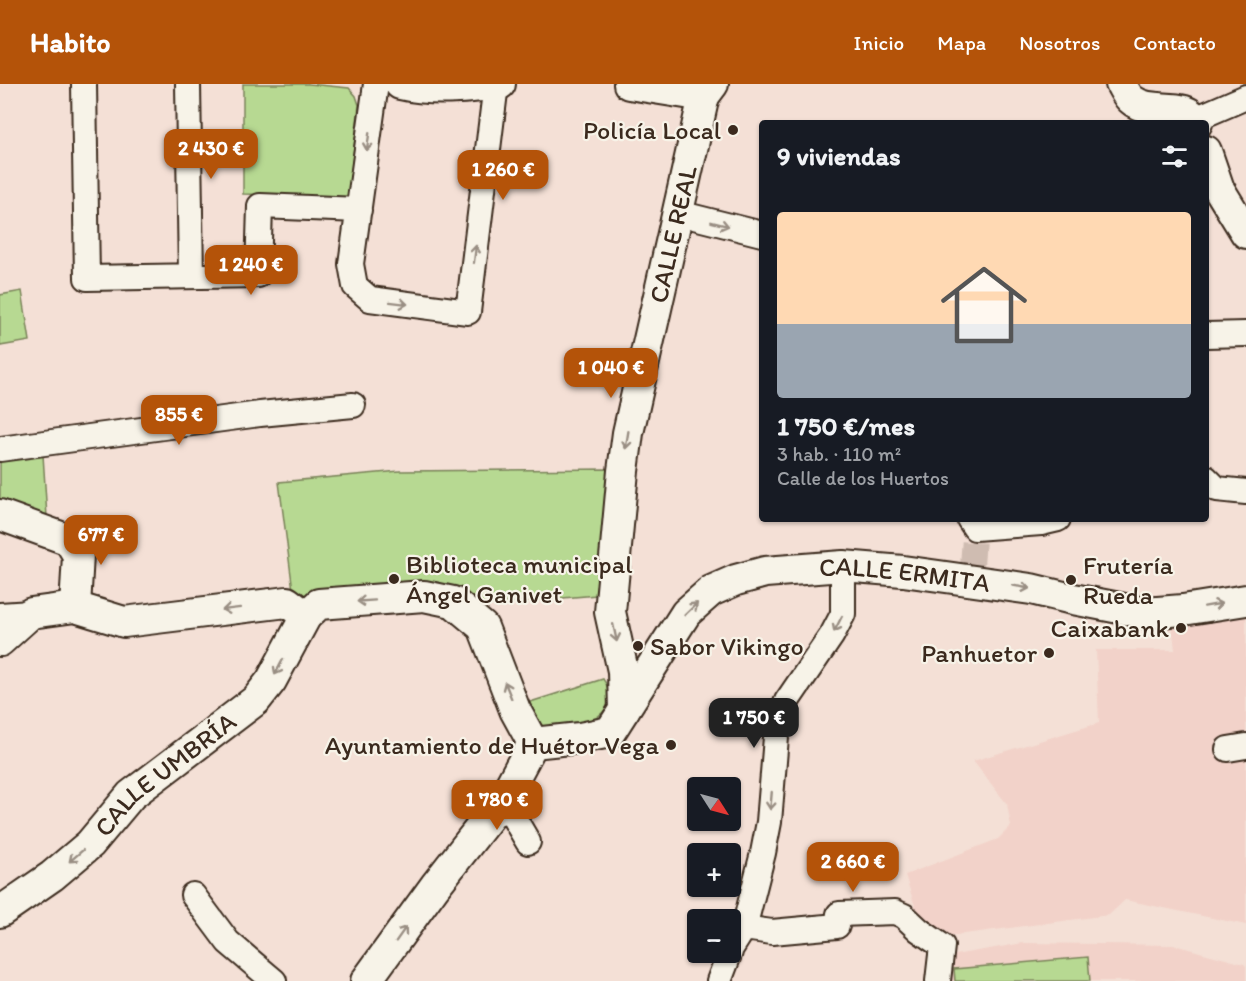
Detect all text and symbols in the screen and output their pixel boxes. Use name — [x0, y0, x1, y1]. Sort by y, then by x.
text: Habito — [30, 25, 110, 59]
text: Inicio — [854, 30, 904, 55]
text: Mapa — [937, 30, 986, 55]
text: Nosotros — [1019, 30, 1100, 55]
text: Contacto — [1133, 30, 1216, 55]
place label: Policía Local — [583, 114, 721, 146]
marker: Policía Local — [726, 123, 740, 137]
pin: 2 430 € — [156, 129, 266, 180]
one-way arrow — [363, 132, 374, 151]
text: 2 430 € — [178, 136, 244, 160]
text: 9 viviendas — [777, 140, 901, 172]
icon: filters — [1158, 140, 1191, 173]
pin: 1 260 € — [448, 150, 558, 201]
text: 1 260 € — [471, 157, 535, 181]
street label: CALLE REAL — [642, 163, 704, 306]
one-way arrow — [710, 218, 729, 230]
one-way arrow — [470, 244, 481, 264]
pin: 1 240 € — [196, 245, 306, 296]
icon: home — [930, 251, 1038, 359]
text: 1 240 € — [219, 252, 283, 276]
one-way arrow — [388, 298, 408, 309]
pin: 1 040 € — [556, 348, 666, 399]
text: 1 040 € — [578, 355, 644, 379]
pin: 855 € — [137, 395, 221, 446]
text: 855 € — [155, 402, 203, 426]
text: 1 750 €/mes — [777, 410, 915, 442]
one-way arrow — [622, 430, 633, 449]
text: 3 hab. · 110 m² — [777, 442, 901, 466]
text: Calle de los Huertos — [777, 466, 949, 490]
pin: 677 € — [59, 515, 143, 566]
text: 677 € — [78, 522, 124, 546]
place label: Biblioteca municipal Ángel Ganivet — [406, 548, 633, 610]
street label: CALLE ERMITA — [818, 549, 993, 599]
place label: Frutería Rueda — [1083, 549, 1174, 611]
marker: Biblioteca municipal Ángel Ganivet — [387, 572, 401, 586]
marker: Frutería Rueda — [1064, 573, 1078, 587]
one-way arrow — [1011, 582, 1030, 593]
one-way arrow — [356, 596, 376, 607]
one-way arrow — [1203, 599, 1222, 610]
one-way arrow — [684, 602, 699, 616]
one-way arrow — [222, 604, 242, 615]
place label: Caixabank — [1050, 612, 1170, 644]
one-way arrow — [831, 614, 843, 632]
marker: Caixabank — [1174, 621, 1188, 635]
one-way arrow — [609, 624, 621, 643]
place label: Sabor Vikingo — [650, 630, 804, 662]
place label: Panhuetor — [921, 637, 1038, 669]
marker: Sabor Vikingo — [631, 639, 645, 653]
marker: Panhuetor — [1042, 646, 1056, 660]
one-way arrow — [272, 658, 284, 676]
one-way arrow — [502, 682, 513, 700]
pin: 1 750 € — [699, 698, 809, 749]
street label: CALLE UMBRÍA — [87, 705, 242, 843]
text: 1 750 € — [723, 705, 785, 729]
place label: Ayuntamiento de Huétor Vega — [325, 729, 659, 761]
marker: Ayuntamiento de Huétor Vega — [664, 738, 678, 752]
north arrow — [687, 777, 741, 831]
map controls — [687, 777, 741, 963]
pin: 1 780 € — [442, 780, 552, 831]
text: 1 780 € — [466, 787, 528, 811]
one-way arrow — [765, 791, 776, 811]
pin: 2 660 € — [798, 842, 908, 893]
button: + — [687, 843, 741, 897]
one-way arrow — [69, 849, 84, 863]
text: 2 660 € — [821, 849, 885, 873]
button: − — [687, 909, 741, 963]
one-way arrow — [395, 927, 407, 943]

